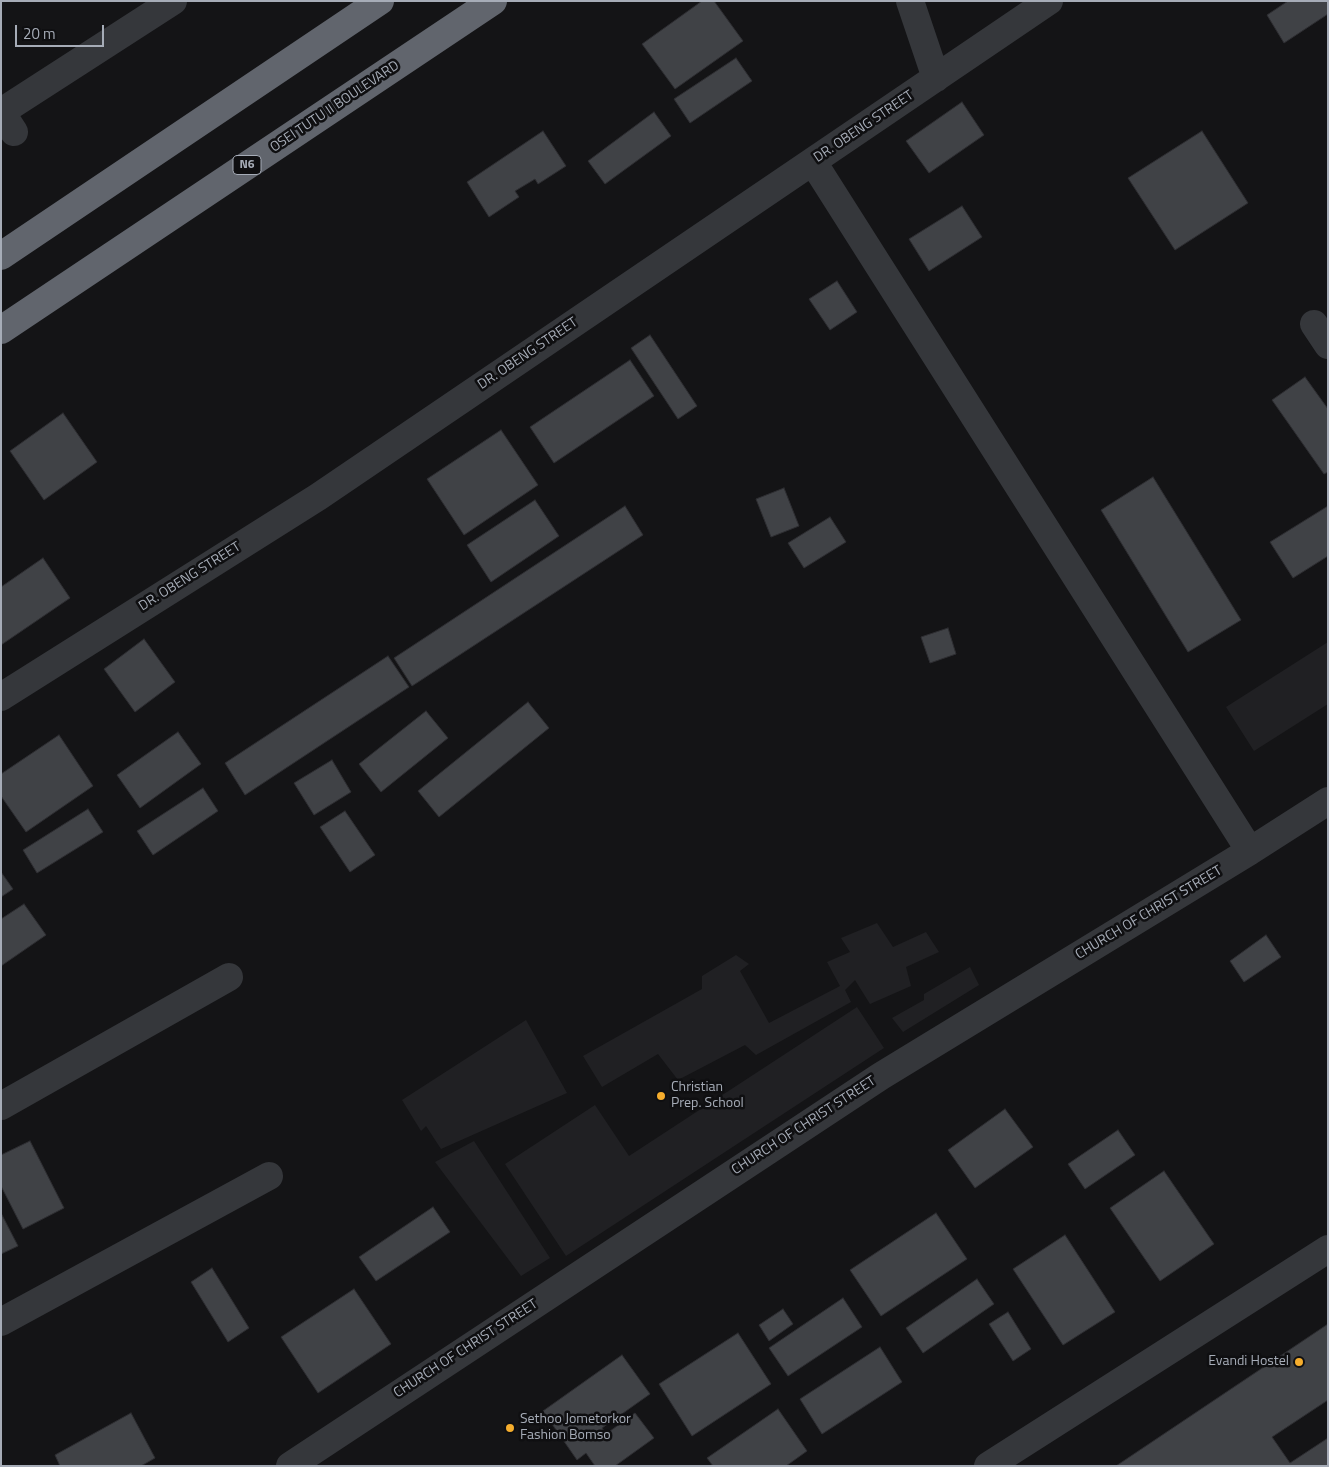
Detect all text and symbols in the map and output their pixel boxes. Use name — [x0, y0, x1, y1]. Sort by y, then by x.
scale bar — [18, 15, 106, 47]
text: 20 m — [23, 22, 56, 45]
street label: OSEI TUTU II BOULEVARD — [267, 58, 403, 156]
street label: DR. OBENG STREET — [811, 87, 917, 167]
road number: N6 — [233, 156, 261, 174]
street label: DR. OBENG STREET — [475, 314, 581, 394]
street label: DR. OBENG STREET — [136, 539, 244, 615]
street label: CHURCH OF CHRIST STREET — [1073, 863, 1225, 963]
street label: CHURCH OF CHRIST STREET — [729, 1073, 879, 1179]
place label: Christian Prep. School — [671, 1080, 744, 1112]
marker: Christian Prep. School — [655, 1090, 667, 1102]
street label: CHURCH OF CHRIST STREET — [391, 1296, 541, 1402]
place label: Evandi Hostel — [1208, 1354, 1289, 1370]
marker: Evandi Hostel — [1293, 1356, 1305, 1368]
place label: Sethoo Jometorkor Fashion Bomso — [520, 1412, 631, 1444]
marker: Sethoo Jometorkor Fashion Bomso — [504, 1422, 516, 1434]

